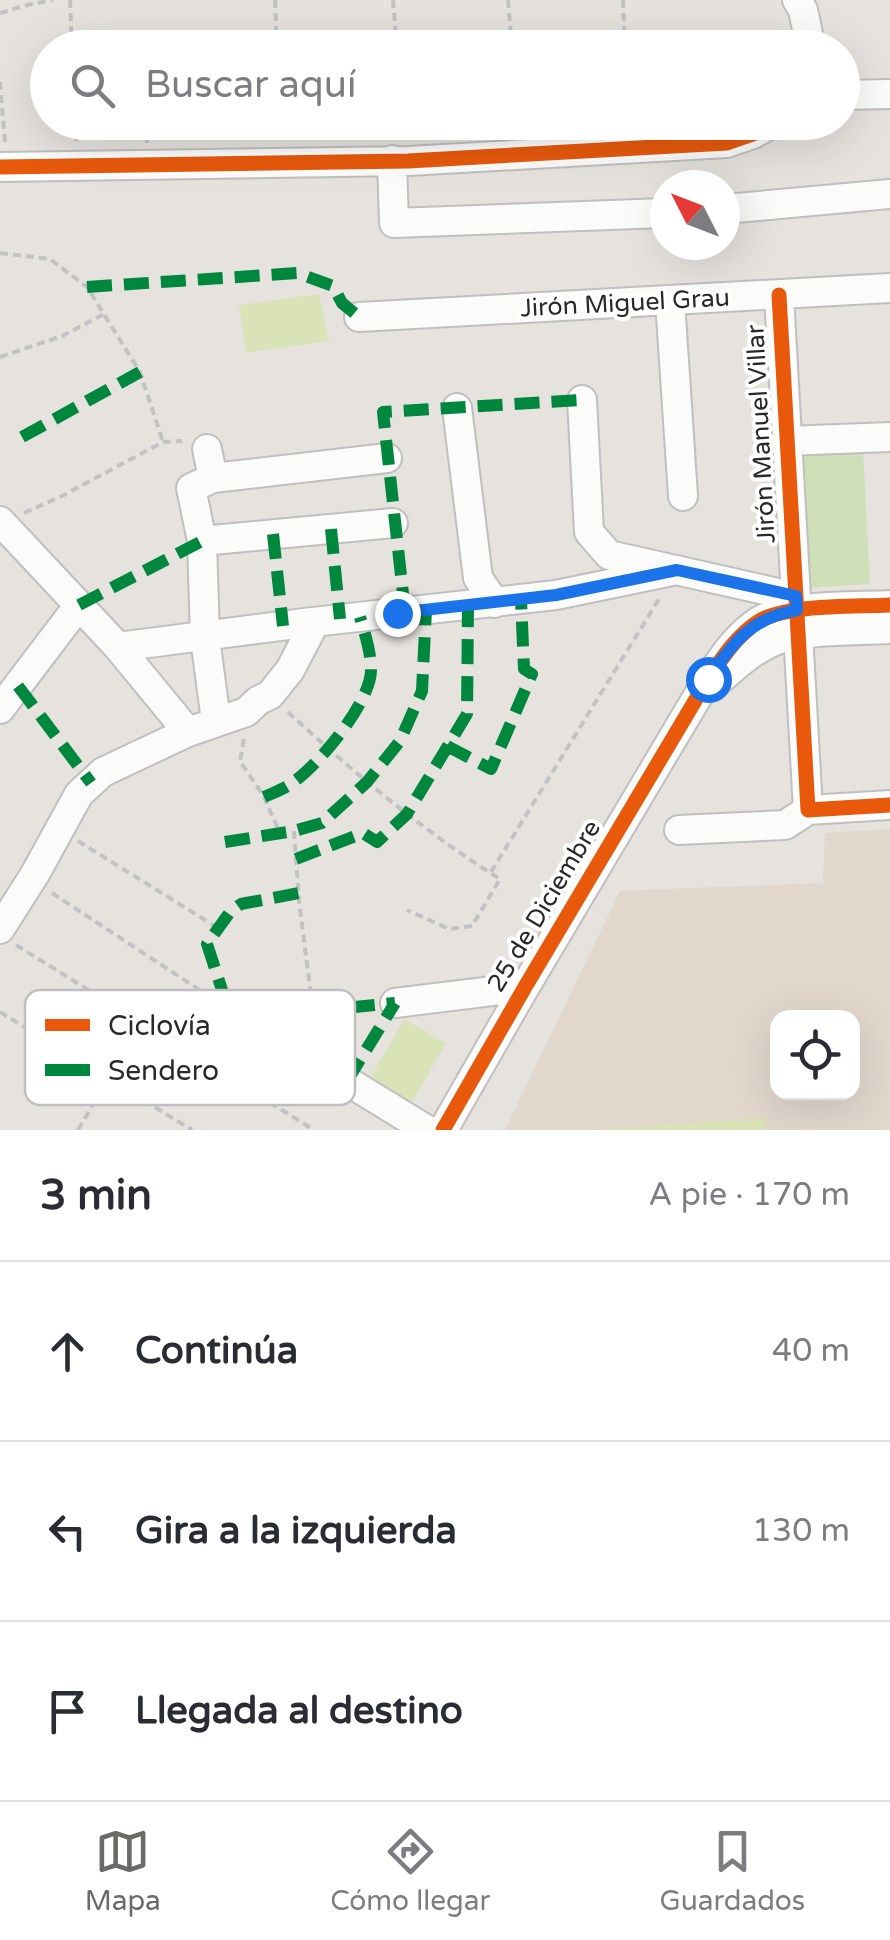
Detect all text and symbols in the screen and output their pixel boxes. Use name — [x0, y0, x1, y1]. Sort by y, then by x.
search box — [30, 30, 860, 140]
icon: search — [65, 58, 120, 113]
text: Buscar aquí — [145, 62, 356, 108]
north arrow — [650, 170, 740, 260]
street label: Jirón Miguel Grau — [520, 283, 730, 323]
street label: Jirón Manuel Villar — [740, 324, 782, 544]
route end — [375, 591, 421, 637]
route start — [686, 657, 732, 703]
street label: 25 de Diciembre — [481, 815, 607, 997]
legend — [25, 990, 355, 1105]
text: Ciclovía — [108, 1009, 211, 1043]
map controls — [770, 1010, 860, 1100]
button: locate — [770, 1010, 860, 1100]
text: Sendero — [108, 1054, 219, 1088]
text: 3 min — [40, 1170, 152, 1221]
text: A pie · 170 m — [649, 1176, 850, 1214]
icon: ahead — [40, 1324, 95, 1379]
text: Continúa — [135, 1328, 298, 1374]
text: 40 m — [772, 1332, 850, 1370]
icon: left — [40, 1504, 95, 1559]
text: Gira a la izquierda — [135, 1508, 457, 1554]
text: 130 m — [752, 1512, 850, 1550]
icon: arrive — [40, 1684, 95, 1739]
text: Llegada al destino — [135, 1688, 463, 1734]
tab: Mapa — [85, 1824, 161, 1918]
tab: Cómo llegar — [330, 1824, 490, 1918]
tab: Guardados — [659, 1824, 805, 1918]

